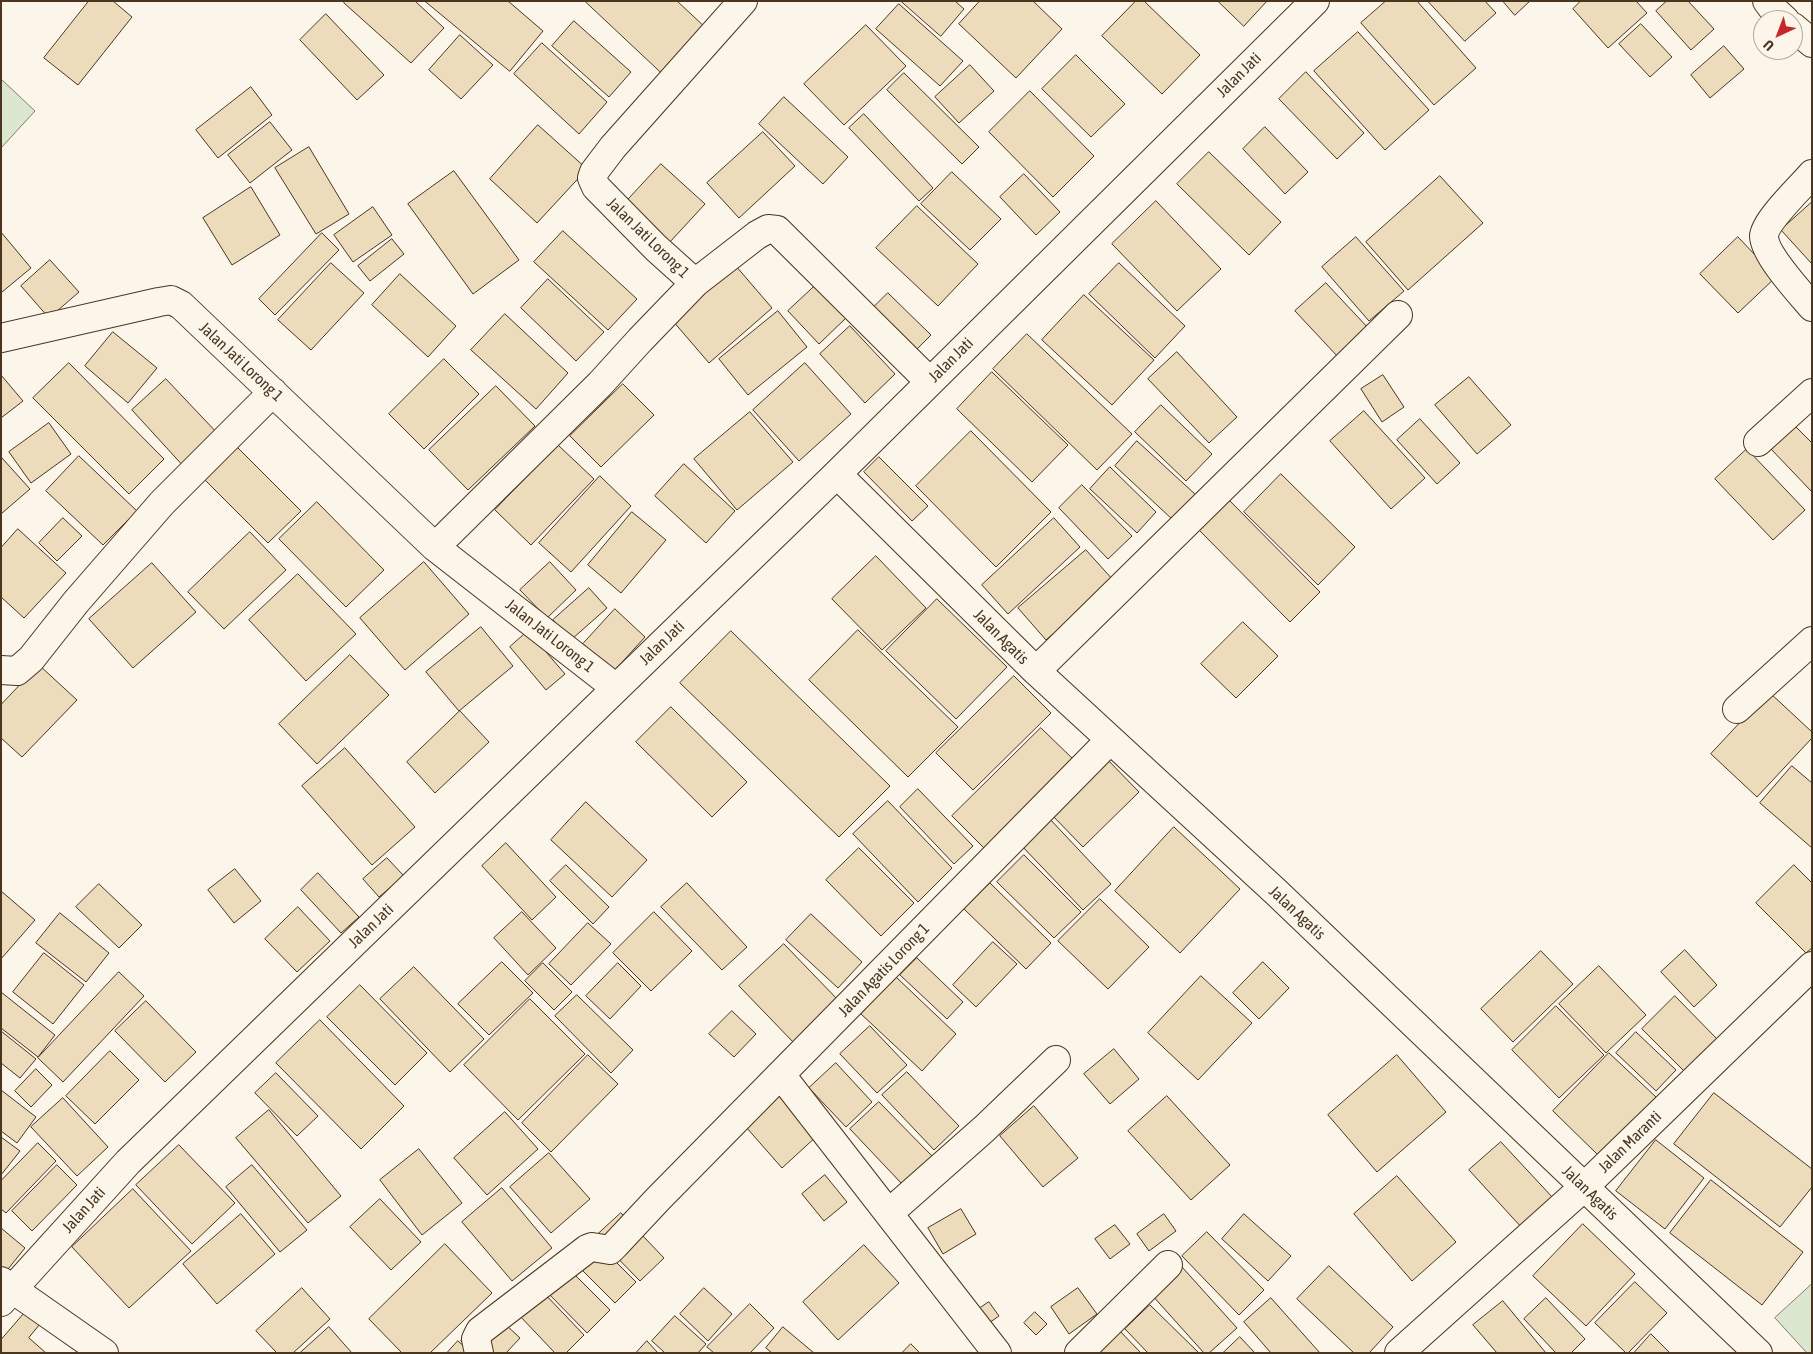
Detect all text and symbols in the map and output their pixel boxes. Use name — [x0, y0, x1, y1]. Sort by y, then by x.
north arrow — [1753, 10, 1803, 60]
text: U — [1760, 37, 1777, 54]
street label: Jalan Jati — [1213, 49, 1265, 101]
street label: Jalan Jati Lorong 1 — [603, 194, 693, 282]
street label: Jalan Jati Lorong 1 — [195, 318, 287, 406]
street label: Jalan Jati — [925, 334, 977, 386]
street label: Jalan Jati Lorong 1 — [502, 595, 598, 677]
street label: Jalan Agatis — [969, 605, 1033, 669]
street label: Jalan Jati — [636, 617, 688, 669]
street label: Jalan Agatis — [1265, 882, 1329, 944]
street label: Jalan Jati — [345, 900, 397, 952]
street label: Jalan Agatis Lorong 1 — [835, 919, 933, 1021]
street label: Jalan Maranti — [1594, 1107, 1666, 1177]
street label: Jalan Agatis — [1558, 1162, 1622, 1224]
street label: Jalan Jati — [58, 1183, 110, 1237]

